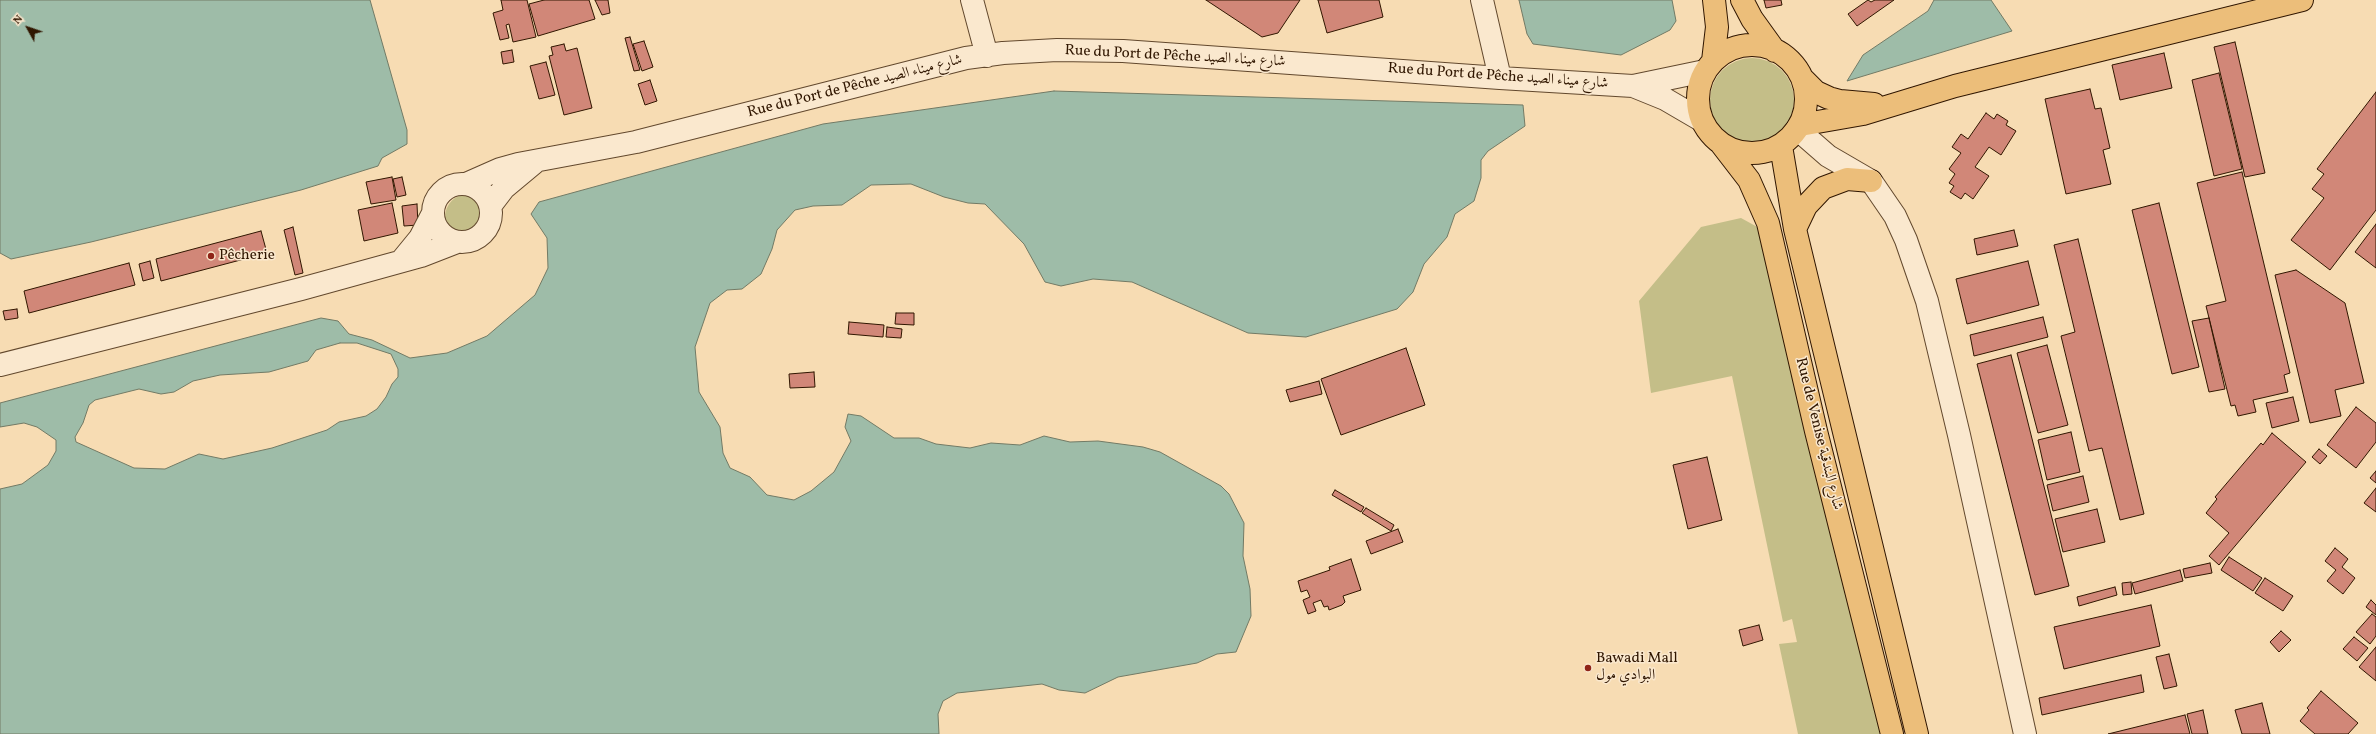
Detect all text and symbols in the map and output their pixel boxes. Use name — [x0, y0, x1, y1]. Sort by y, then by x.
north arrow — [8, 8, 48, 48]
text: N — [10, 12, 27, 28]
street label: Rue du Port de Pêche شارع ميناء الصيد — [1064, 42, 1286, 72]
street label: Rue du Port de Pêche شارع ميناء الصيد — [746, 52, 964, 122]
street label: Rue du Port de Pêche شارع ميناء الصيد — [1387, 60, 1609, 94]
place label: Pêcherie — [219, 247, 275, 265]
marker: Pêcherie — [206, 251, 216, 261]
street label: Rue de Venise شارع البندقية — [1790, 356, 1846, 512]
place label: Bawadi Mall البوادي مول — [1596, 650, 1678, 685]
marker: Bawadi Mall البوادي مول — [1583, 663, 1593, 673]

